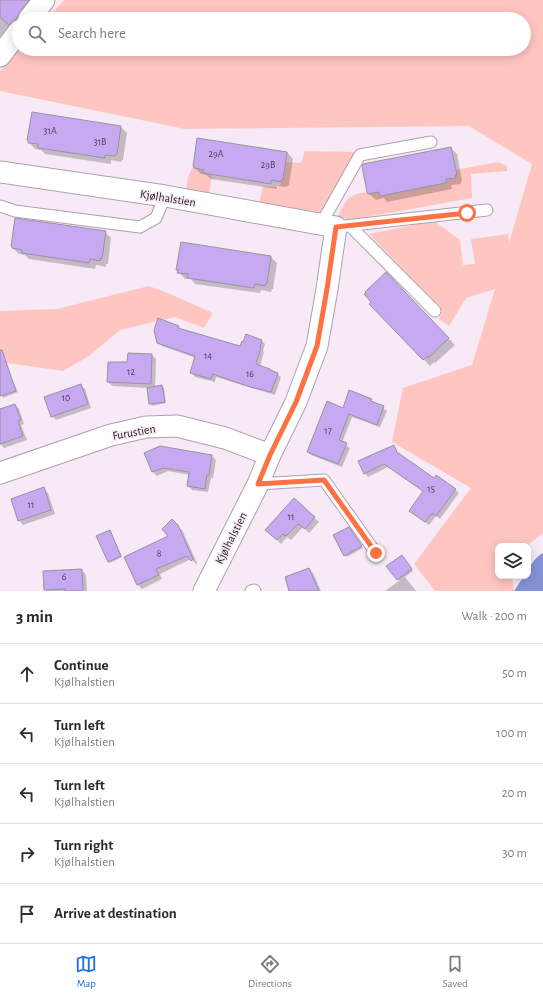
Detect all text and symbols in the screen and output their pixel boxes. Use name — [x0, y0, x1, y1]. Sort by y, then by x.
search box — [12, 12, 531, 56]
icon: search — [26, 23, 48, 45]
text: Search here — [58, 26, 126, 41]
house number: 31A — [43, 126, 57, 136]
house number: 31B — [94, 137, 106, 147]
house number: 29A — [208, 149, 224, 159]
house number: 29B — [261, 160, 275, 170]
street label: Kjølhalstien — [139, 188, 197, 209]
route start — [458, 204, 476, 222]
house number: 14 — [204, 351, 212, 361]
house number: 12 — [127, 367, 135, 377]
house number: 16 — [246, 369, 254, 379]
house number: 10 — [62, 393, 70, 403]
street label: Furustien — [112, 422, 156, 442]
house number: 17 — [324, 426, 332, 436]
house number: 15 — [427, 484, 435, 494]
house number: 11 — [28, 500, 34, 510]
street label: Kjølhalstien — [213, 510, 250, 566]
house number: 11 — [288, 512, 294, 522]
map controls — [495, 543, 531, 579]
button: layers — [495, 543, 531, 579]
route end — [367, 544, 385, 562]
house number: 8 — [157, 549, 162, 559]
house number: 6 — [62, 572, 67, 582]
text: 3 min — [16, 608, 53, 625]
text: Walk · 200 m — [461, 610, 527, 623]
text: Continue — [54, 658, 109, 673]
icon: ahead — [16, 663, 38, 685]
text: 50 m — [502, 667, 527, 680]
text: Kjølhalstien — [54, 676, 115, 689]
text: Turn left — [54, 718, 105, 733]
icon: left — [16, 723, 38, 745]
text: 100 m — [496, 727, 527, 740]
text: Kjølhalstien — [54, 736, 115, 749]
text: Turn left — [54, 778, 105, 793]
icon: left — [16, 783, 38, 805]
text: 20 m — [502, 787, 527, 800]
text: Kjølhalstien — [54, 796, 115, 809]
text: Turn right — [54, 838, 113, 853]
icon: right — [16, 843, 38, 865]
text: 30 m — [502, 847, 527, 860]
text: Kjølhalstien — [54, 856, 115, 869]
icon: arrive — [16, 903, 38, 925]
text: Arrive at destination — [54, 906, 177, 921]
tab: Map — [75, 953, 97, 990]
tab: Directions — [248, 953, 292, 990]
tab: Saved — [442, 953, 468, 990]

